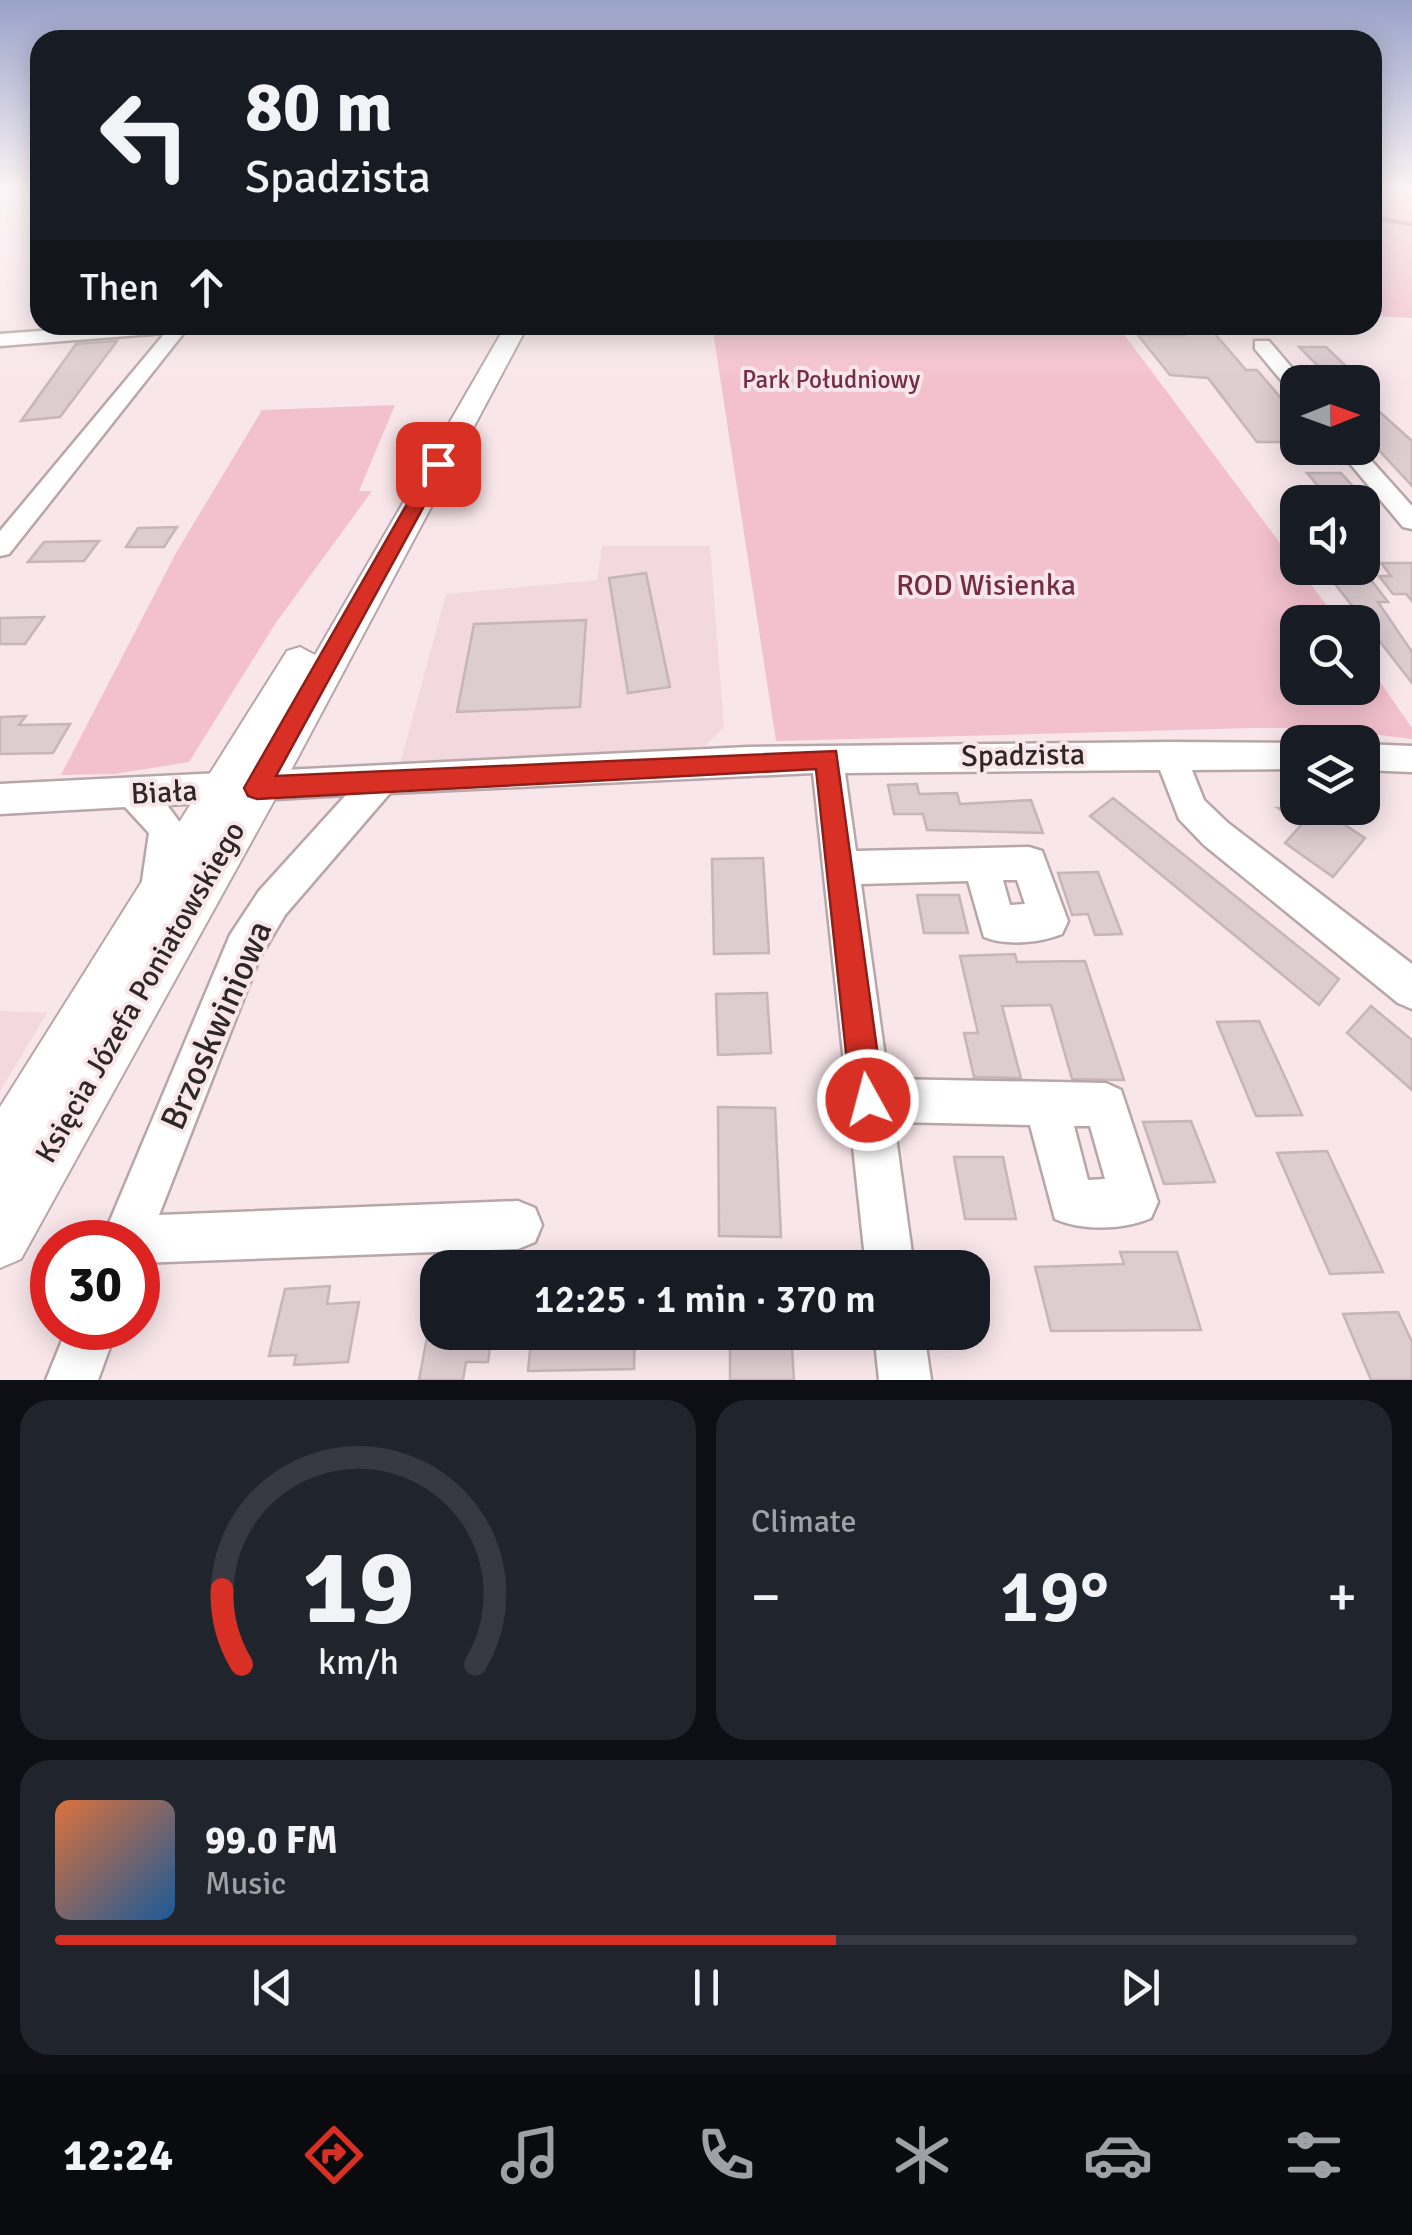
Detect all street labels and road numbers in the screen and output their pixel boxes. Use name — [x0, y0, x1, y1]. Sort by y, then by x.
street label: Spadzista — [961, 736, 1085, 775]
street label: Biała — [130, 772, 198, 813]
street label: Księcia Józefa Poniatowskiego — [27, 815, 253, 1169]
street label: Brzoskwiniowa — [151, 914, 282, 1136]

